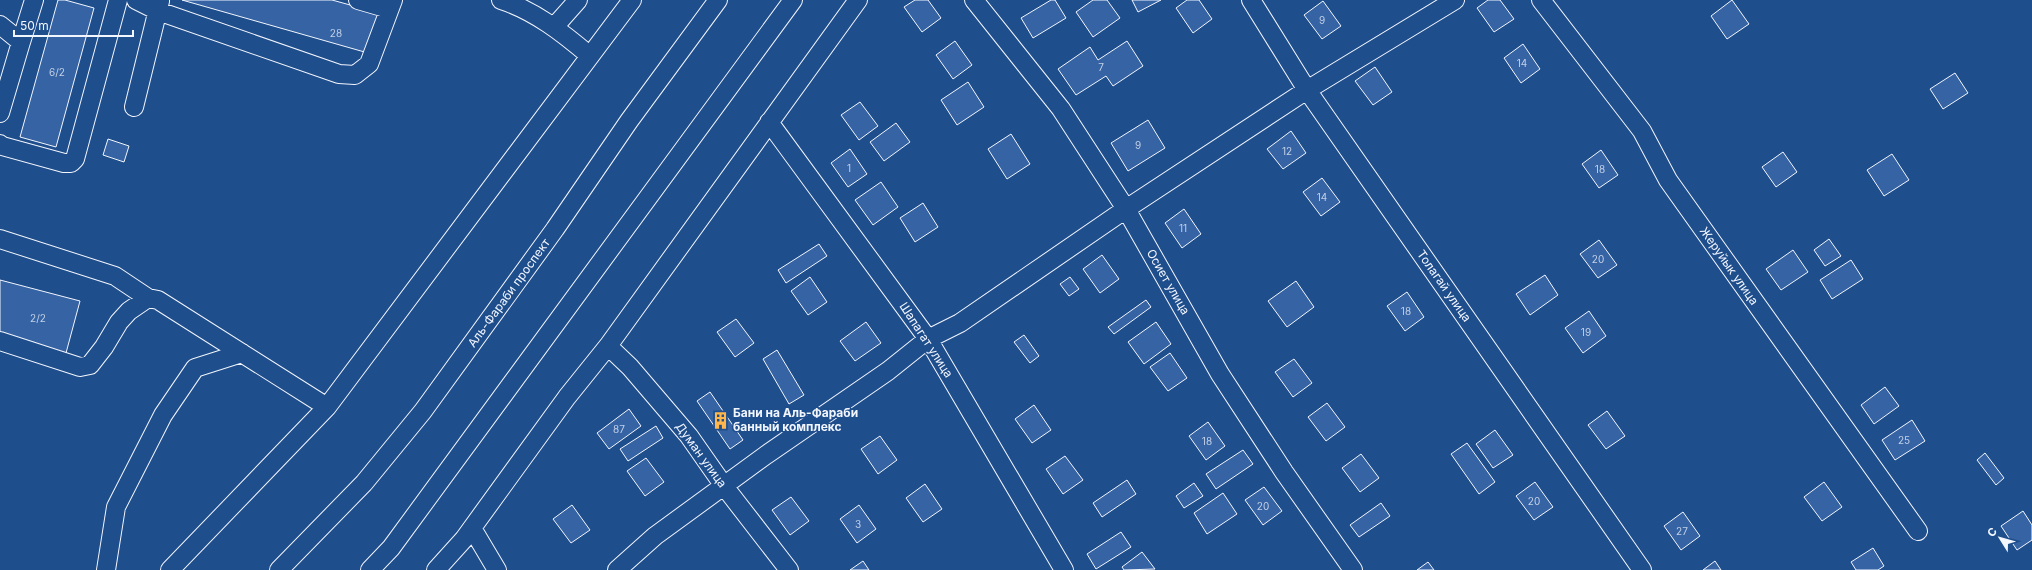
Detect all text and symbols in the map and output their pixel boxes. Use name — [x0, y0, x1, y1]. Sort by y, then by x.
scale bar — [14, 12, 133, 38]
house number: 9 — [1319, 14, 1325, 26]
text: 50 m — [20, 18, 49, 33]
house number: 28 — [330, 27, 342, 39]
house number: 14 — [1517, 57, 1527, 69]
house number: 7 — [1098, 61, 1104, 73]
house number: 6/2 — [49, 66, 65, 78]
house number: 9 — [1135, 139, 1141, 151]
house number: 12 — [1282, 145, 1292, 157]
house number: 1 — [847, 162, 851, 174]
house number: 18 — [1595, 163, 1605, 175]
house number: 14 — [1317, 191, 1327, 203]
house number: 11 — [1179, 222, 1187, 234]
street label: Жеруйык улица — [1697, 224, 1762, 308]
street label: Аль-Фараби проспект — [464, 235, 553, 350]
street label: Осиет улица — [1144, 246, 1193, 317]
street label: Толагай улица — [1414, 247, 1475, 324]
house number: 20 — [1592, 253, 1604, 265]
street label: Шапагат улица — [896, 299, 956, 380]
house number: 18 — [1401, 305, 1411, 317]
house number: 2/2 — [30, 312, 46, 324]
house number: 19 — [1581, 326, 1591, 338]
place label: Бани на Аль-Фараби банный комплекс — [733, 405, 858, 434]
building icon: Бани на Аль-Фараби банный комплекс — [710, 410, 730, 430]
street label: Думан улица — [673, 419, 730, 490]
house number: 87 — [613, 423, 625, 435]
house number: 25 — [1898, 434, 1910, 446]
house number: 18 — [1202, 435, 1212, 447]
house number: 20 — [1528, 495, 1540, 507]
house number: 20 — [1257, 500, 1269, 512]
house number: 3 — [855, 518, 861, 530]
north arrow — [1980, 518, 2020, 558]
house number: 27 — [1676, 525, 1688, 537]
text: С — [1984, 525, 2000, 539]

